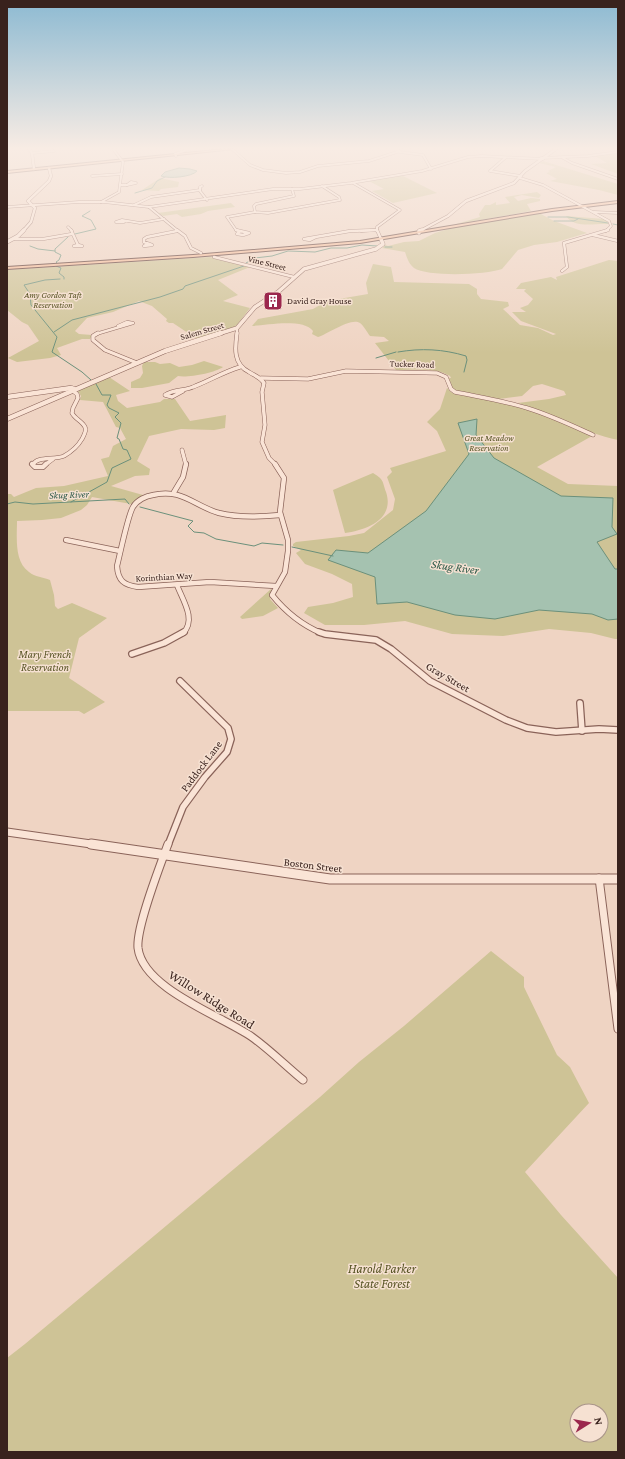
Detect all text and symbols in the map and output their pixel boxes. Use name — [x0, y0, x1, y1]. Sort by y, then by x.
street label: Vine Street — [247, 253, 288, 273]
park label: Amy Gordon Taft Reservation — [23, 290, 82, 310]
building icon: David Gray House — [262, 290, 284, 312]
place label: David Gray House — [287, 296, 351, 306]
street label: Salem Street — [179, 320, 226, 342]
street label: Tucker Road — [390, 358, 435, 370]
park label: Great Meadow Reservation — [464, 433, 514, 453]
water label: Skug River — [49, 488, 90, 501]
water label: Skug River — [430, 557, 480, 577]
street label: Korinthian Way — [135, 570, 194, 583]
park label: Mary French Reservation — [18, 648, 71, 673]
street label: Gray Street — [423, 660, 472, 695]
street label: Paddock Lane — [178, 738, 224, 794]
street label: Boston Street — [283, 855, 343, 875]
street label: Willow Ridge Road — [166, 967, 258, 1032]
park label: Harold Parker State Forest — [348, 1261, 417, 1291]
north arrow — [569, 1403, 609, 1443]
text: N — [592, 1416, 606, 1426]

